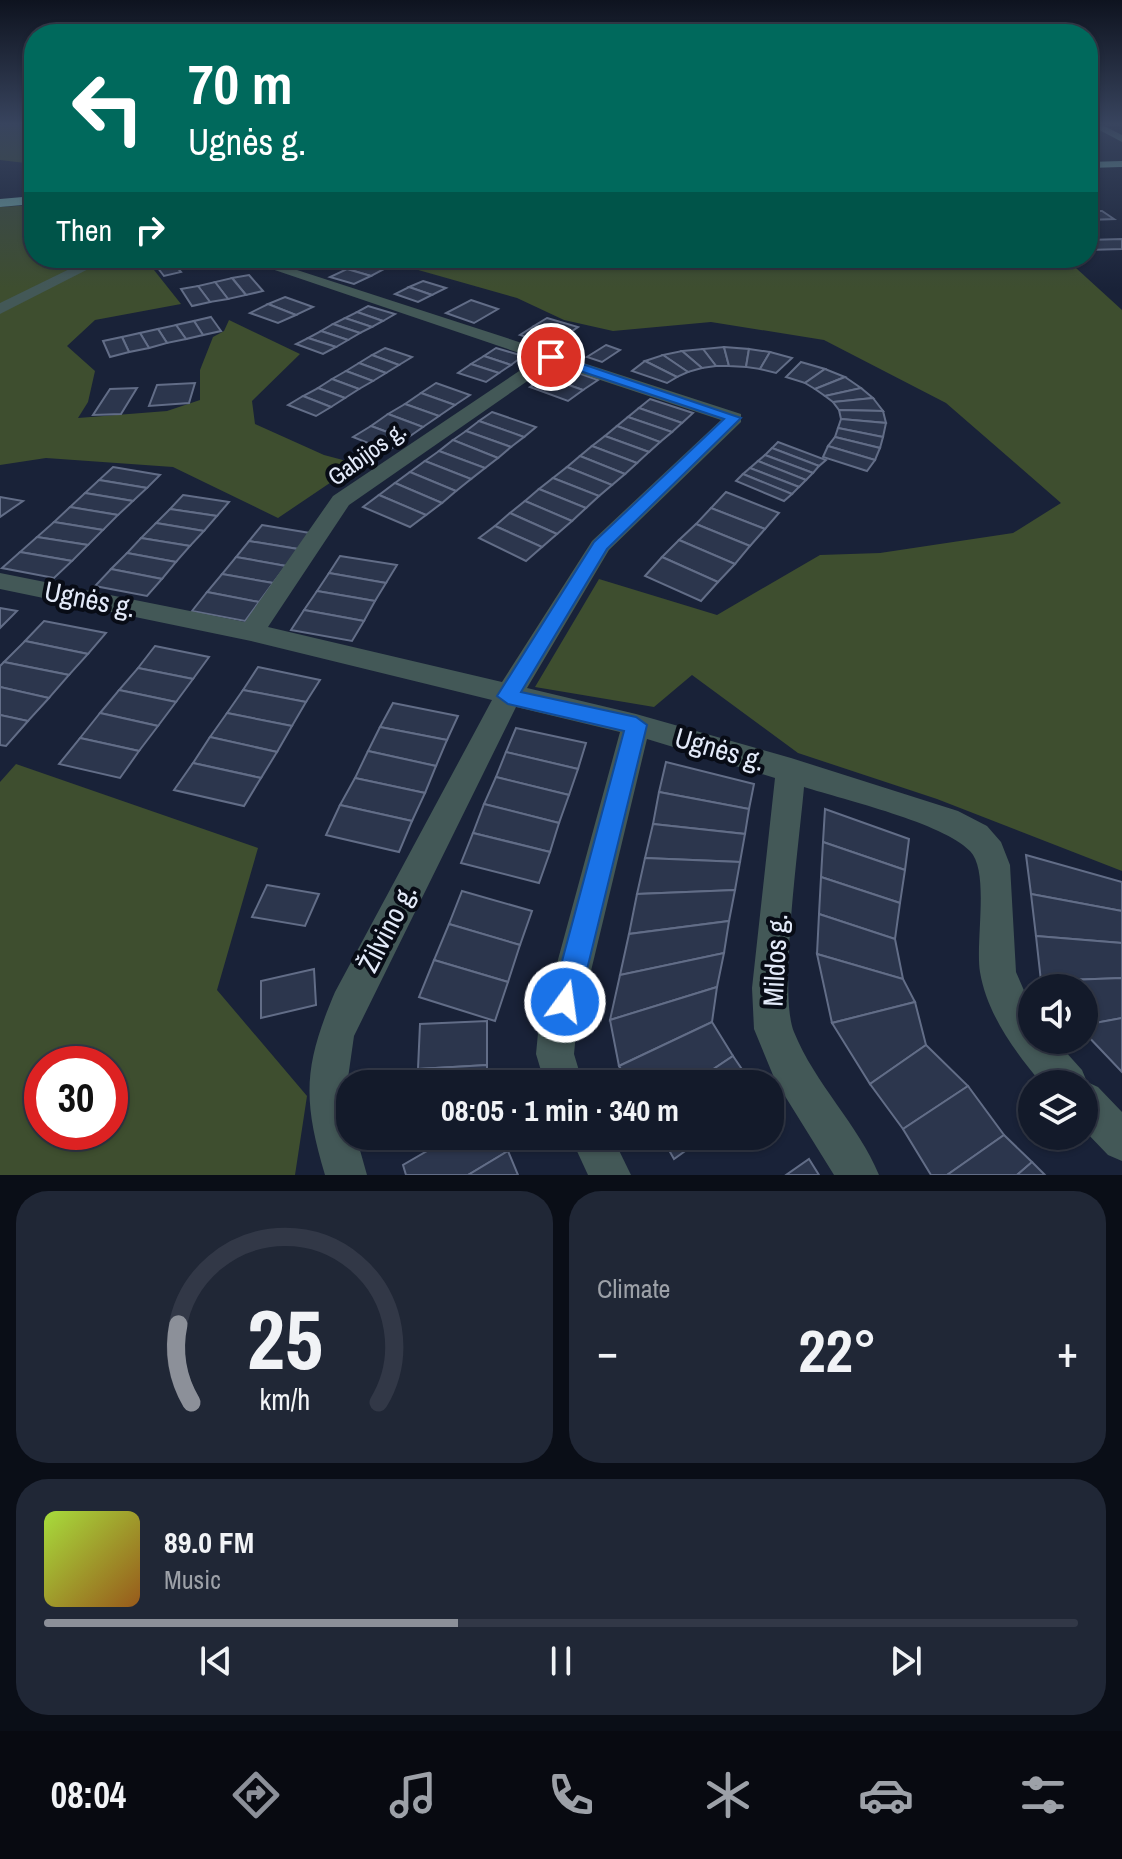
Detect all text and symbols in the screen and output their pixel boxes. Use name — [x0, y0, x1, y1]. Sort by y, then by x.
text: 70 m — [188, 46, 293, 121]
icon: left — [56, 56, 160, 160]
text: Ugnės g. — [188, 118, 306, 166]
icon: right — [128, 208, 172, 252]
text: Then — [56, 210, 112, 250]
pin — [517, 323, 585, 391]
icon: arrive — [529, 335, 573, 379]
street label: Gabijos g. — [321, 414, 412, 493]
street label: Ugnės g. — [41, 572, 139, 626]
street label: Ugnės g. — [671, 718, 769, 780]
street label: Žilvino g. — [349, 877, 425, 979]
street label: Mildos g. — [754, 912, 796, 1008]
position arrow — [523, 960, 607, 1044]
map controls — [1018, 974, 1098, 1150]
button: sound — [1018, 974, 1098, 1054]
speed limit sign: 30 — [24, 1046, 128, 1150]
button: layers — [1018, 1070, 1098, 1150]
text: 08:05 · 1 min · 340 m — [441, 1090, 679, 1130]
text: Climate — [597, 1271, 670, 1306]
text: 25 — [247, 1283, 322, 1395]
text: 22° — [798, 1310, 877, 1391]
text: − — [597, 1321, 618, 1381]
text: + — [1057, 1321, 1078, 1381]
text: km/h — [259, 1380, 310, 1419]
text: 89.0 FM — [164, 1522, 254, 1562]
text: Music — [164, 1562, 221, 1597]
icon: previous — [194, 1639, 238, 1683]
icon: pause — [539, 1639, 583, 1683]
icon: next — [884, 1639, 928, 1683]
icon: directions — [228, 1767, 284, 1823]
icon: music — [385, 1767, 441, 1823]
icon: phone — [543, 1767, 599, 1823]
icon: climate — [700, 1767, 756, 1823]
icon: car — [858, 1767, 914, 1823]
icon: filters — [1015, 1767, 1071, 1823]
text: 08:04 — [51, 1771, 126, 1819]

